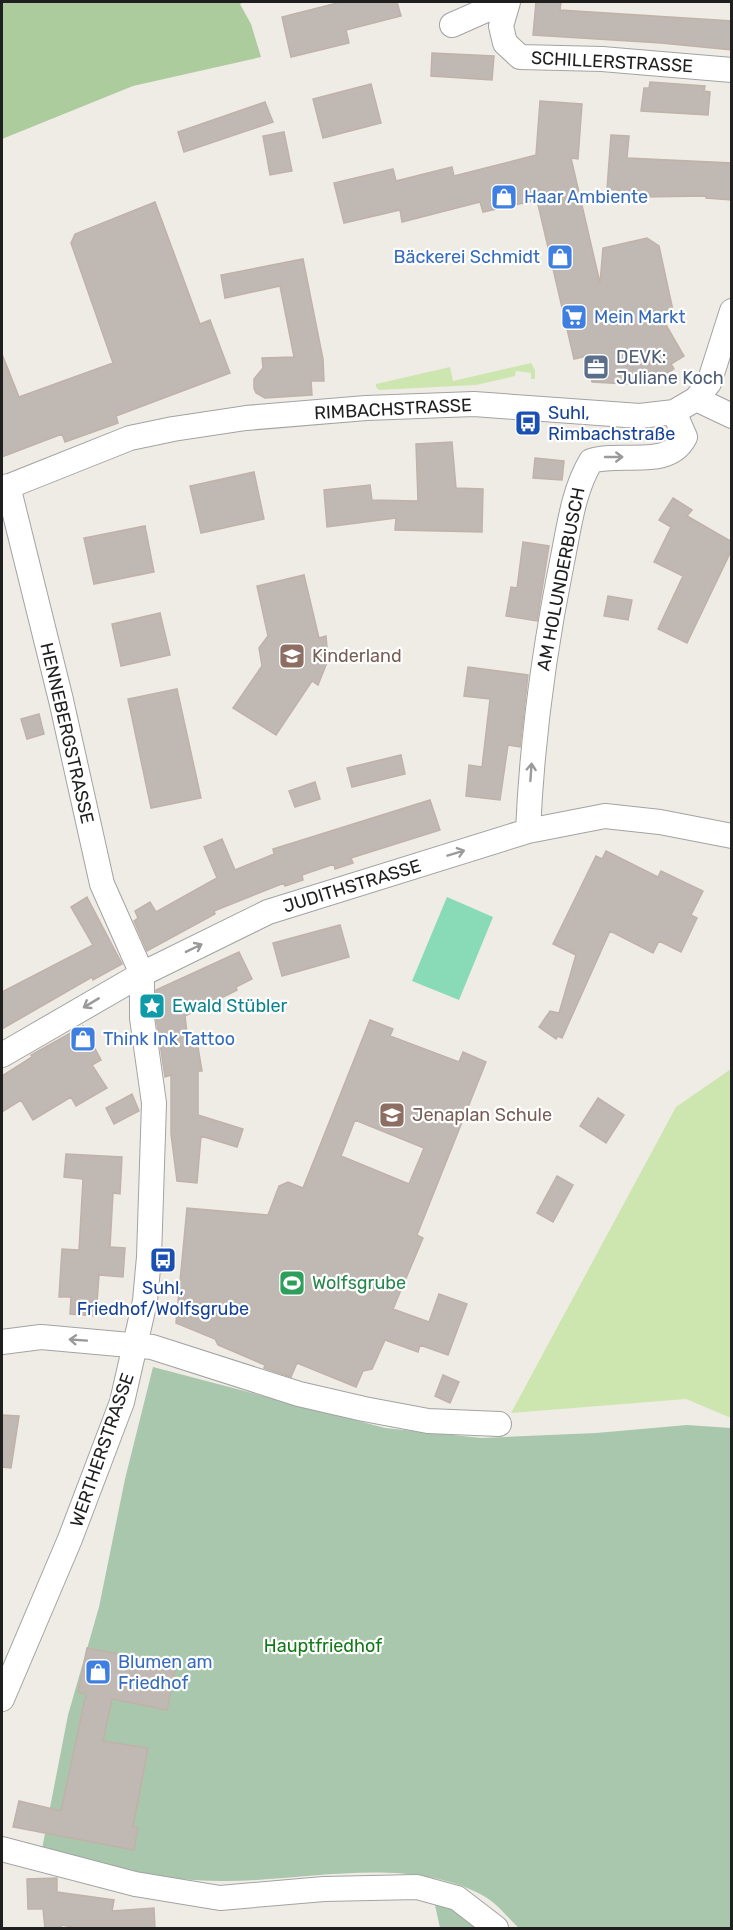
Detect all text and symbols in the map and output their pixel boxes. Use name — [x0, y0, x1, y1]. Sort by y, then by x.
street label: SCHILLERSTRASSE — [530, 47, 694, 77]
shop icon: Haar Ambiente — [489, 182, 519, 212]
place label: Haar Ambiente — [524, 186, 648, 208]
shop icon: Bäckerei Schmidt — [545, 242, 575, 272]
place label: Bäckerei Schmidt — [393, 246, 540, 268]
supermarket icon: Mein Markt — [559, 302, 589, 332]
place label: Mein Markt — [594, 306, 685, 328]
place label: DEVK: Juliane Koch — [616, 346, 724, 389]
office icon: DEVK: Juliane Koch — [581, 352, 611, 382]
street label: RIMBACHSTRASSE — [314, 394, 472, 424]
place label: Suhl, Rimbachstraße — [548, 402, 675, 445]
bus stop icon: Suhl, Rimbachstraße — [513, 408, 543, 438]
one-way arrow — [604, 451, 623, 463]
street label: AM HOLUNDERBUSCH — [532, 485, 590, 673]
street label: HENNEBERGSTRASSE — [35, 640, 99, 826]
school or university icon: Kinderland — [277, 641, 307, 671]
place label: Kinderland — [312, 645, 402, 667]
one-way arrow — [526, 763, 537, 783]
one-way arrow — [446, 847, 465, 858]
street label: JUDITHSTRASSE — [280, 855, 424, 917]
one-way arrow — [185, 941, 203, 953]
place icon: Ewald Stübler — [137, 991, 167, 1021]
place label: Ewald Stübler — [172, 995, 288, 1017]
one-way arrow — [83, 998, 100, 1010]
shop icon: Think Ink Tattoo — [68, 1024, 98, 1054]
place label: Think Ink Tattoo — [103, 1028, 235, 1050]
school or university icon: Jenaplan Schule — [377, 1100, 407, 1130]
place label: Jenaplan Schule — [412, 1104, 552, 1126]
bus stop icon: Suhl, Friedhof/Wolfsgrube — [148, 1245, 178, 1275]
sports icon: Wolfsgrube — [277, 1268, 307, 1298]
place label: Wolfsgrube — [312, 1272, 406, 1294]
place label: Suhl, Friedhof/Wolfsgrube — [77, 1277, 249, 1320]
one-way arrow — [68, 1334, 88, 1345]
street label: WERTHERSTRASSE — [65, 1370, 139, 1530]
park label: Hauptfriedhof — [264, 1635, 382, 1657]
place label: Blumen am Friedhof — [118, 1651, 213, 1694]
shop icon: Blumen am Friedhof — [83, 1657, 113, 1687]

